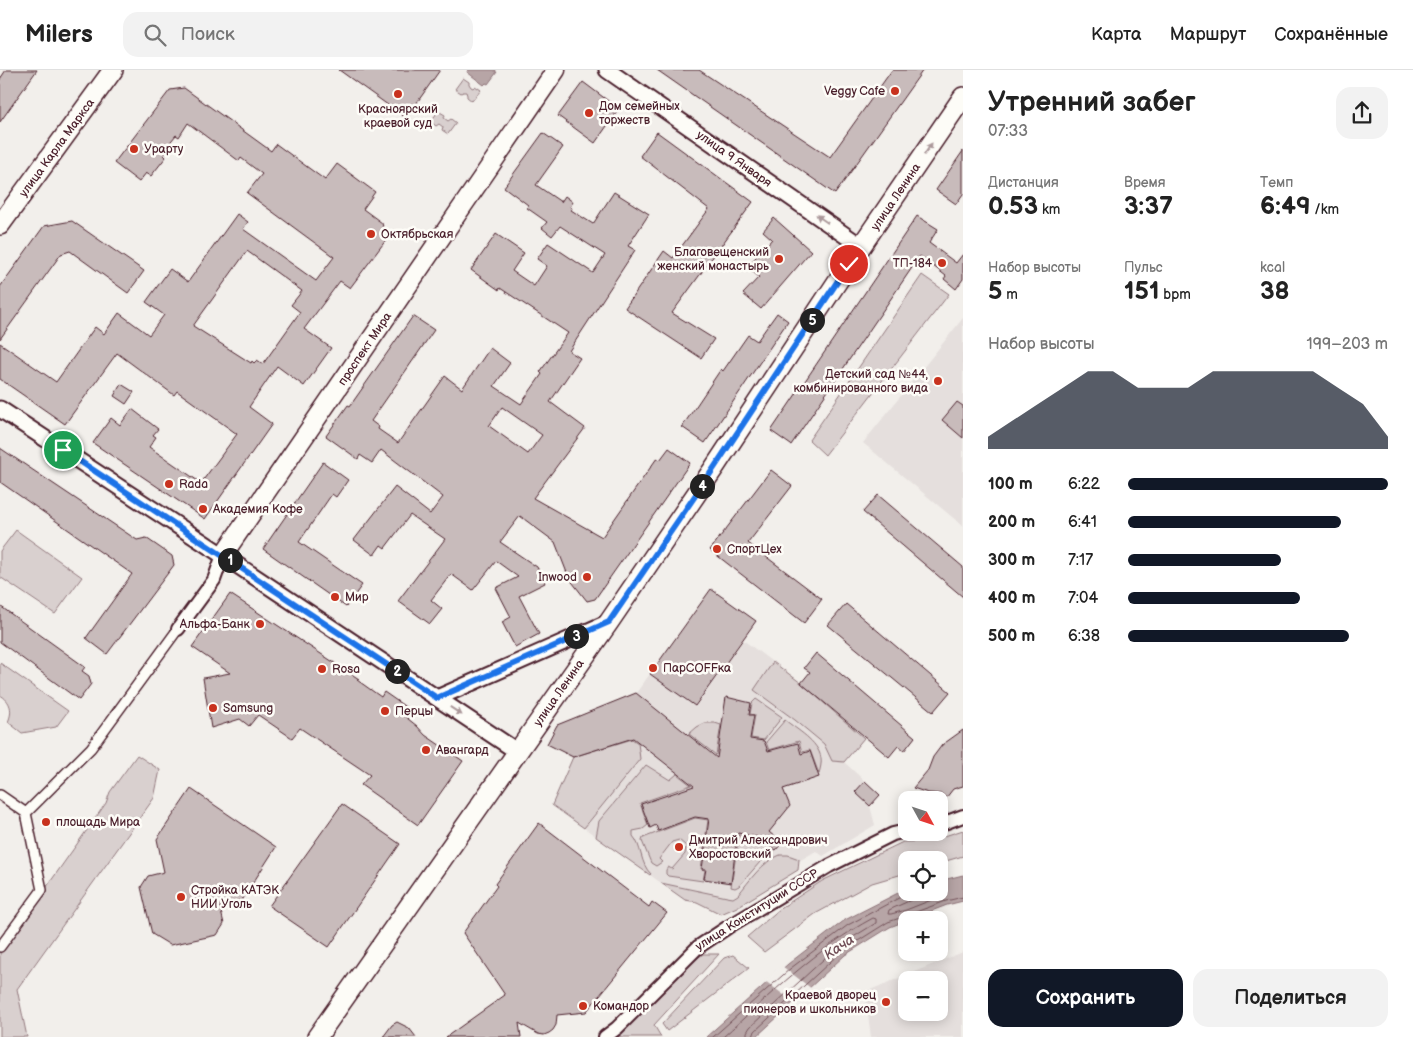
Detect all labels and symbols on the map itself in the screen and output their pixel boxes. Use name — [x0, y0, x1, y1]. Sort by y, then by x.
place label: Veggy Cafe — [824, 84, 885, 99]
marker: Veggy Cafe — [889, 85, 901, 97]
marker: Красноярский краевой суд — [392, 88, 404, 100]
street label: улица Карла Маркса — [16, 96, 98, 200]
place label: Дом семейных торжеств — [599, 99, 680, 128]
place label: Красноярский краевой суд — [358, 102, 438, 131]
marker: Дом семейных торжеств — [583, 107, 595, 119]
street label: улица 9 Января — [693, 127, 775, 191]
place label: Урарту — [144, 142, 184, 157]
one-way arrow — [923, 142, 933, 155]
marker: Урарту — [128, 143, 140, 155]
street label: улица Ленина — [868, 160, 924, 234]
one-way arrow — [815, 214, 828, 224]
place label: Октябрьская — [381, 227, 454, 242]
marker: Октябрьская — [365, 228, 377, 240]
pin — [828, 243, 870, 285]
place label: Благовещенский женский монастырь — [657, 245, 769, 274]
marker: Благовещенский женский монастырь — [773, 253, 785, 265]
place label: ТП-184 — [893, 256, 933, 271]
marker: ТП-184 — [936, 257, 948, 269]
pin: 5 — [800, 308, 824, 332]
street label: проспект Мира — [335, 309, 395, 389]
place label: Детский сад №44, комбинированного вида — [793, 367, 928, 396]
marker: Детский сад №44, комбинированного вида — [932, 375, 944, 387]
pin — [42, 429, 84, 471]
pin: 4 — [690, 474, 714, 498]
place label: Rada — [179, 477, 208, 492]
marker: Rada — [163, 478, 175, 490]
place label: Академия Кофе — [212, 502, 303, 517]
marker: Академия Кофе — [197, 503, 209, 515]
place label: СпортЦех — [727, 542, 782, 557]
marker: СпортЦех — [711, 543, 723, 555]
pin: 1 — [218, 548, 242, 572]
place label: Inwood — [538, 570, 577, 585]
marker: Inwood — [581, 571, 593, 583]
place label: Мир — [345, 590, 369, 605]
marker: Мир — [329, 591, 341, 603]
place label: Альфа-Банк — [179, 617, 251, 632]
marker: Альфа-Банк — [254, 618, 266, 630]
pin: 3 — [564, 624, 588, 648]
street label: улица Ленина — [530, 657, 588, 729]
pin: 2 — [384, 658, 410, 684]
place label: ПарCOFFка — [663, 661, 731, 676]
place label: Rosa — [332, 662, 360, 677]
marker: ПарCOFFка — [647, 662, 659, 674]
marker: Rosa — [316, 663, 328, 675]
place label: Samsung — [223, 701, 273, 716]
marker: Samsung — [207, 702, 219, 714]
place label: Перцы — [395, 704, 433, 719]
marker: Перцы — [379, 705, 391, 717]
one-way arrow — [449, 706, 463, 716]
place label: Авангард — [435, 743, 489, 758]
marker: Авангард — [420, 744, 432, 756]
north arrow — [898, 791, 948, 841]
place label: площадь Мира — [56, 815, 140, 830]
marker: площадь Мира — [40, 816, 52, 828]
place label: Дмитрий Александрович Хворостовский — [689, 833, 827, 862]
marker: Дмитрий Александрович Хворостовский — [673, 841, 685, 853]
street label: улица Конституции СССР — [693, 866, 822, 954]
place label: Стройка КАТЭК НИИ Уголь — [191, 883, 279, 912]
marker: Стройка КАТЭК НИИ Уголь — [175, 891, 187, 903]
water label: Кача — [821, 931, 857, 963]
place label: Краевой дворец пионеров и школьников — [744, 988, 877, 1017]
marker: Краевой дворец пионеров и школьников — [880, 996, 892, 1008]
place label: Командор — [593, 999, 649, 1014]
marker: Командор — [577, 1000, 589, 1012]

